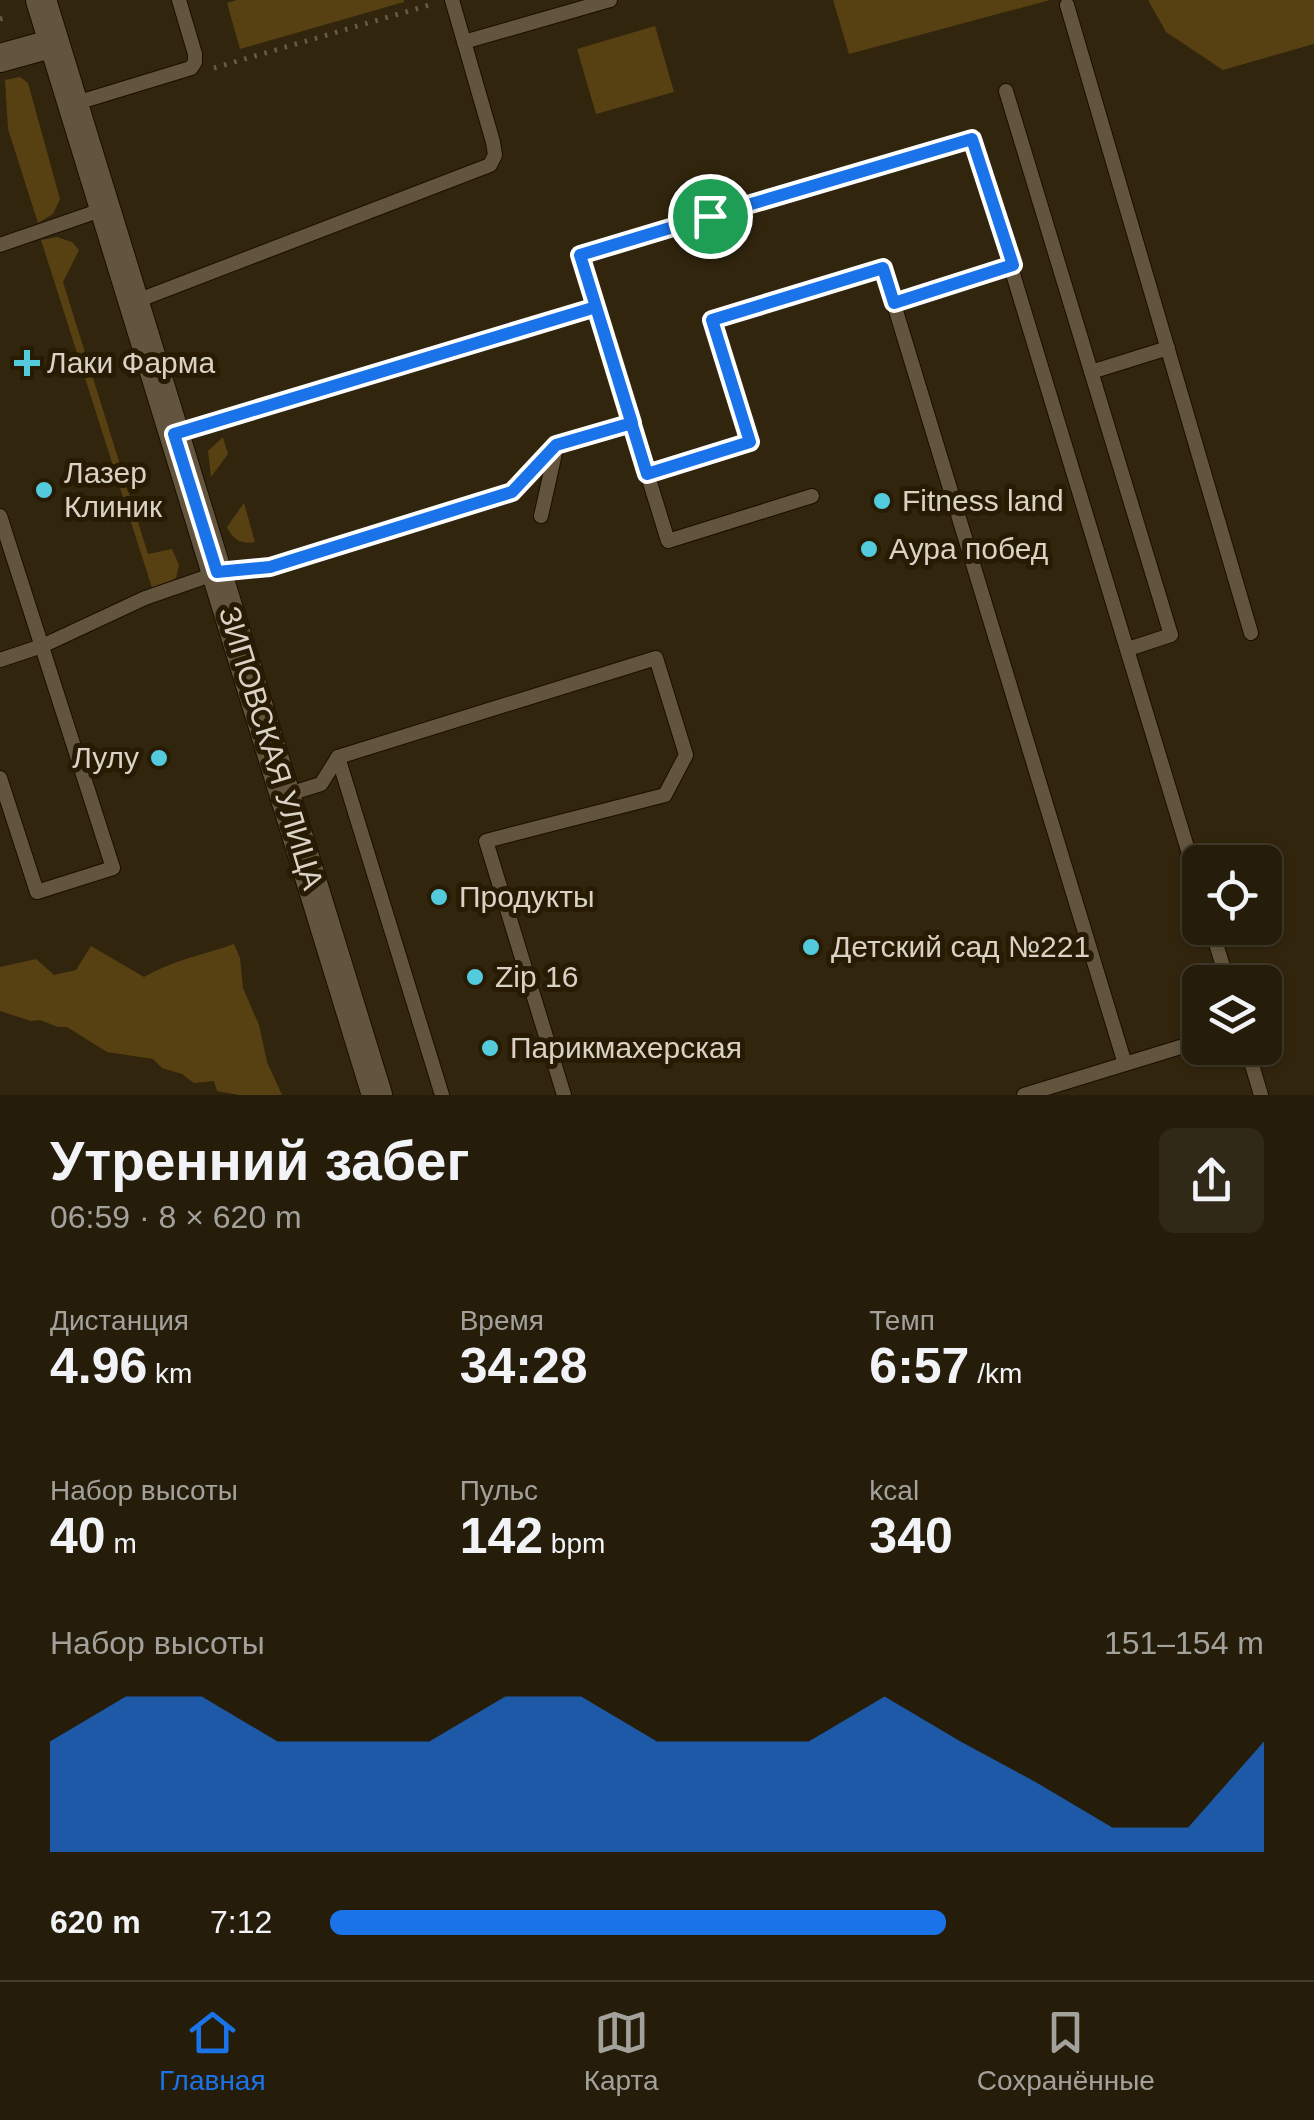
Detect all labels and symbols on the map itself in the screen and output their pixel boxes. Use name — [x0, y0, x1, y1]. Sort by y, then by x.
pin — [668, 174, 753, 259]
place label: Лаки Фарма — [47, 346, 215, 379]
marker: Лаки Фарма — [16, 352, 38, 374]
place label: Лазер Клиник — [64, 456, 163, 523]
marker: Лазер Клиник — [33, 479, 55, 501]
place label: Fitness land — [902, 484, 1064, 517]
marker: Fitness land — [871, 490, 893, 512]
place label: Аура побед — [889, 532, 1048, 565]
marker: Аура побед — [858, 538, 880, 560]
street label: ЗИПОВСКАЯ УЛИЦА — [213, 602, 330, 893]
place label: Лулу — [72, 741, 139, 774]
marker: Лулу — [148, 747, 170, 769]
place label: Продукты — [459, 880, 595, 913]
marker: Продукты — [428, 886, 450, 908]
place label: Детский сад №221 — [831, 930, 1090, 963]
marker: Детский сад №221 — [800, 936, 822, 958]
place label: Zip 16 — [495, 960, 578, 993]
marker: Zip 16 — [464, 966, 486, 988]
place label: Парикмахерская — [510, 1031, 742, 1064]
marker: Парикмахерская — [479, 1037, 501, 1059]

